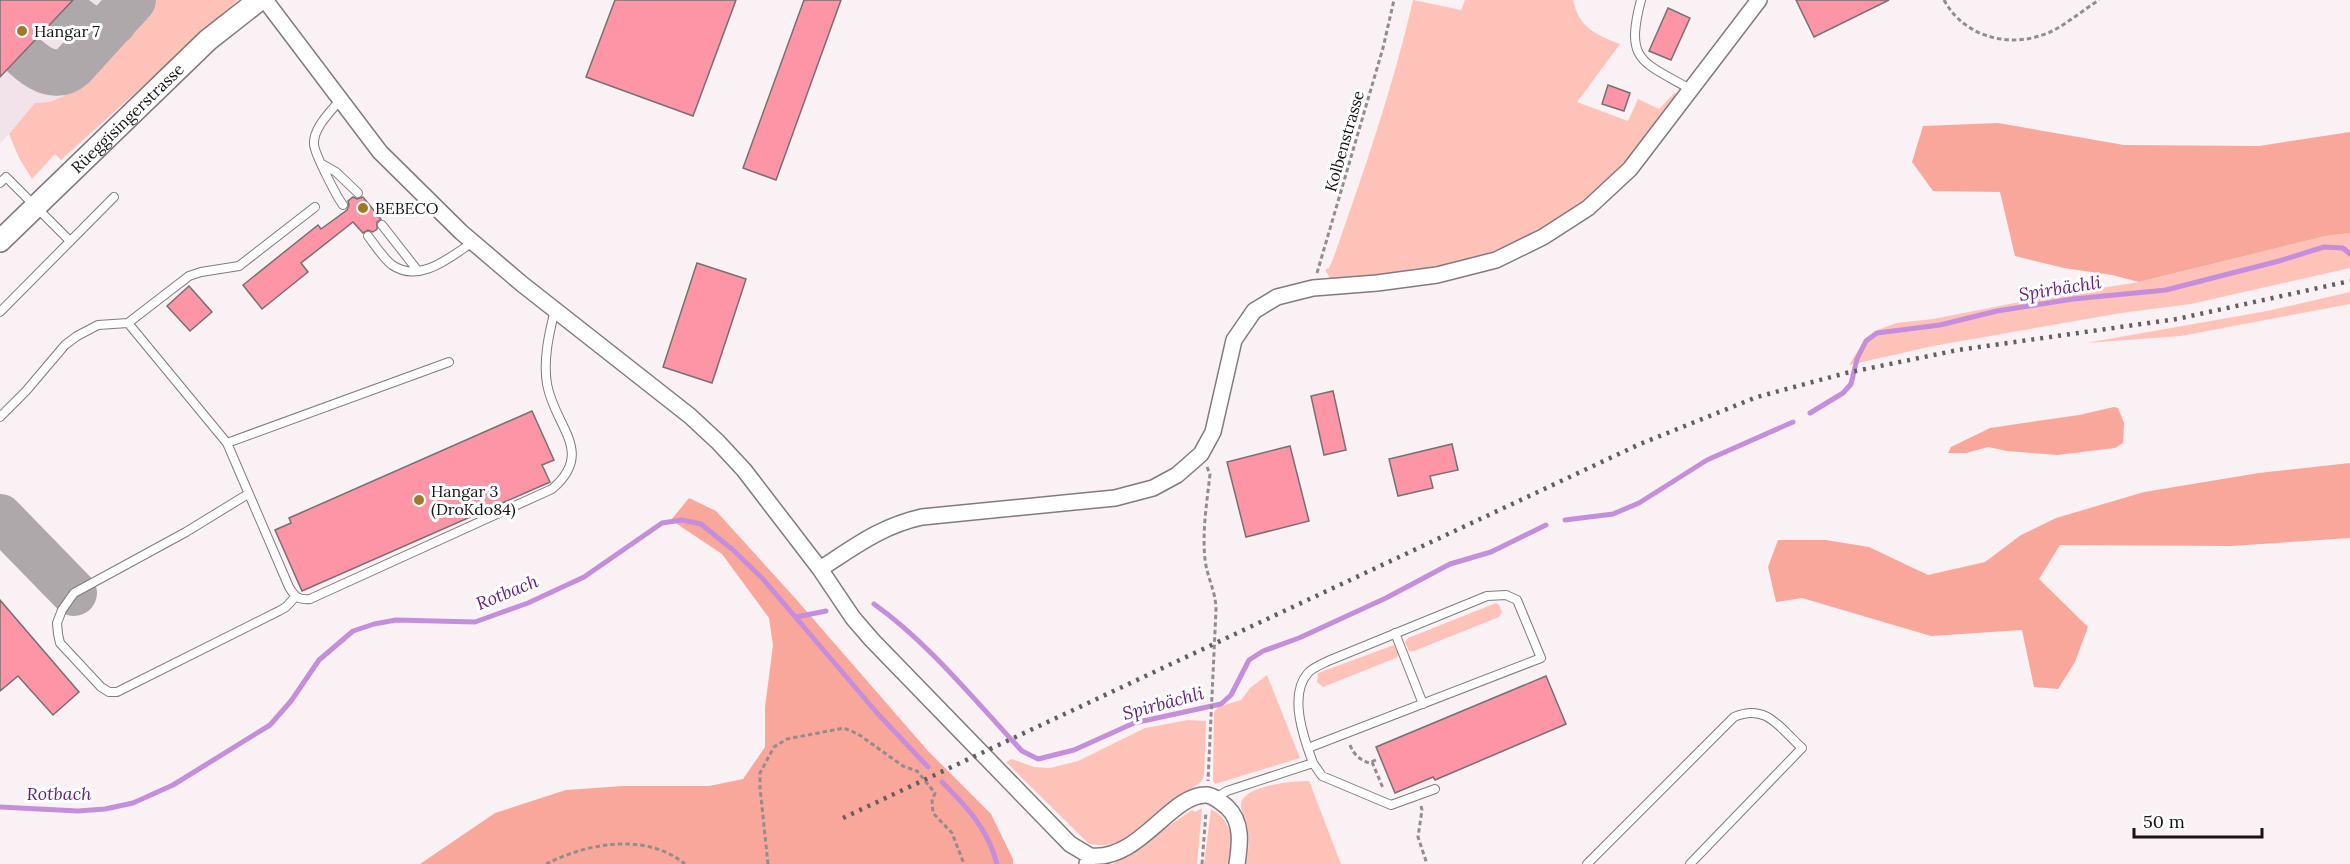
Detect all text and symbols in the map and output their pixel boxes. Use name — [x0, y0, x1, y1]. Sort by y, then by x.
place label: Hangar 7 — [34, 21, 101, 41]
marker: Hangar 7 — [15, 24, 29, 38]
street label: Rüeggisingerstrasse — [67, 59, 188, 177]
street label: Kolbenstrasse — [1320, 88, 1368, 194]
place label: BEBECO — [375, 198, 438, 218]
marker: BEBECO — [356, 201, 370, 215]
water label: Spirbächli — [2017, 270, 2103, 306]
place label: Hangar 3 (DroKdo84) — [431, 481, 516, 520]
marker: Hangar 3 (DroKdo84) — [412, 493, 426, 507]
water label: Rotbach — [473, 569, 542, 615]
water label: Spirbächli — [1120, 681, 1206, 725]
water label: Rotbach — [27, 782, 92, 805]
scale bar — [2134, 801, 2262, 839]
text: 50 m — [2143, 810, 2185, 833]

